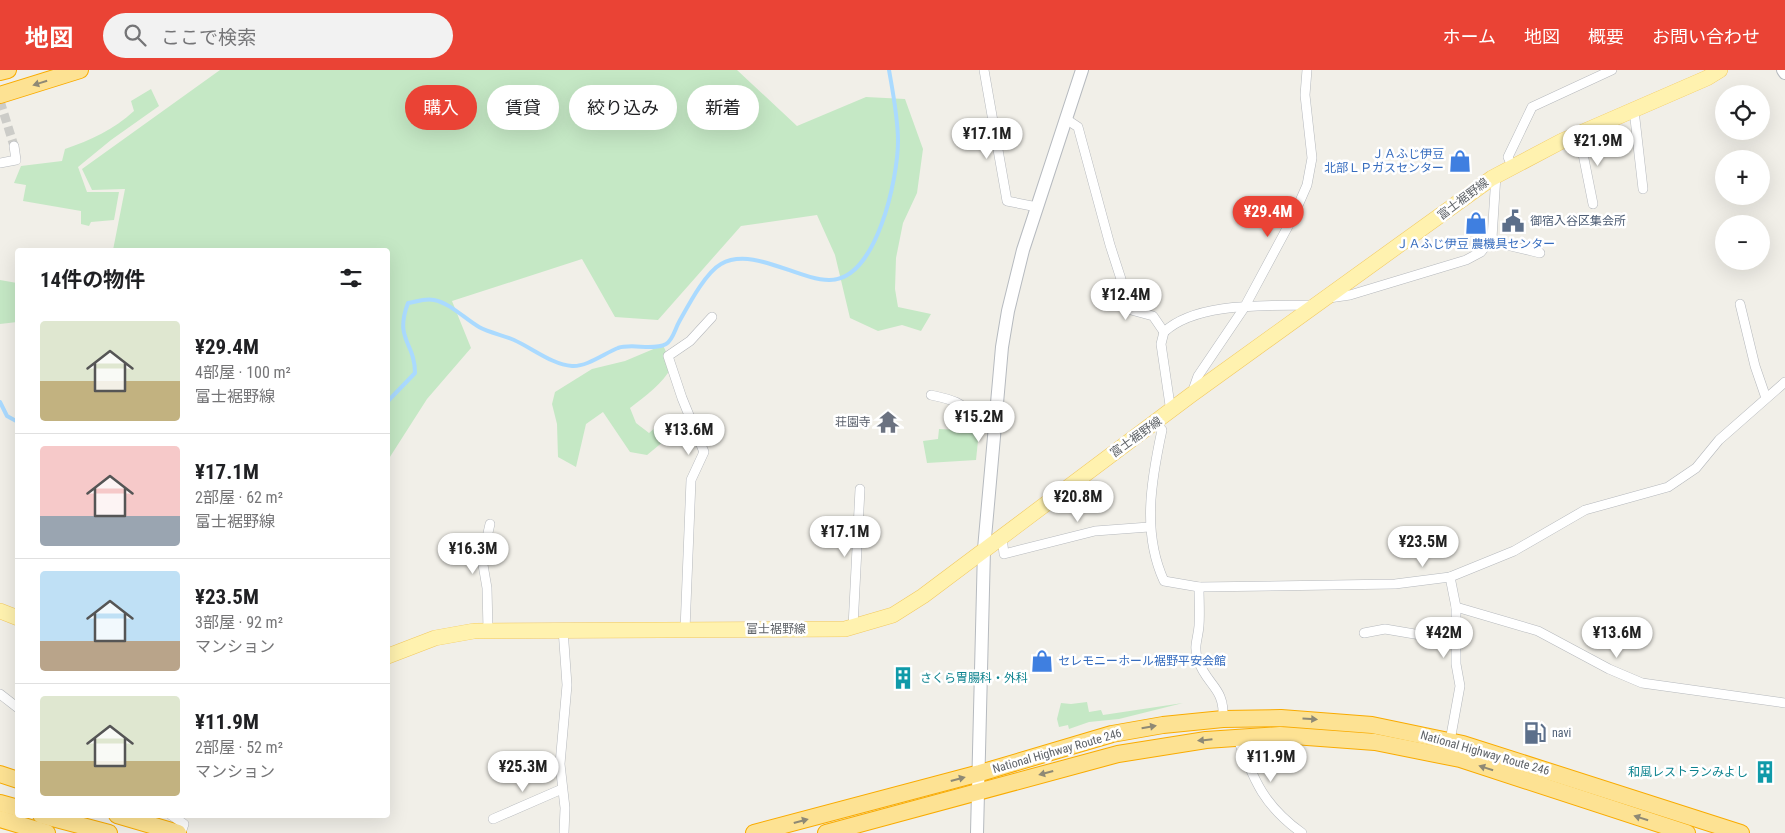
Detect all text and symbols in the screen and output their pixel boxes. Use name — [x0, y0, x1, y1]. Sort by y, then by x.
search box — [103, 13, 453, 58]
icon: search — [121, 21, 149, 49]
text: 地図 — [25, 24, 73, 52]
text: ここで検索 — [161, 26, 256, 49]
text: ホーム — [1443, 26, 1496, 47]
text: 地図 — [1524, 26, 1560, 47]
text: 概要 — [1588, 26, 1624, 47]
text: お問い合わせ — [1652, 26, 1760, 47]
one-way arrow — [32, 80, 47, 88]
chip: 購入 — [405, 85, 477, 130]
chip: 賃貸 — [487, 85, 559, 130]
chip: 絞り込み — [569, 85, 677, 130]
chip: 新着 — [687, 85, 759, 130]
map controls — [1715, 85, 1770, 270]
button: locate — [1715, 85, 1770, 140]
pin: ¥17.1M — [946, 118, 1028, 160]
text: ¥17.1M — [963, 124, 1011, 143]
pin: ¥21.9M — [1557, 124, 1639, 167]
text: ¥21.9M — [1574, 131, 1622, 150]
place label: ＪＡふじ伊豆 北部ＬＰガスセンター — [1324, 147, 1444, 175]
shop icon: ＪＡふじ伊豆 北部ＬＰガスセンター — [1447, 148, 1473, 174]
button: + — [1715, 150, 1770, 205]
street label: 富士裾野線 — [1435, 175, 1491, 223]
pin: ¥29.4M — [1227, 196, 1309, 238]
text: ¥29.4M — [1244, 202, 1292, 221]
public building icon: 御宿入谷区集会所 — [1500, 208, 1526, 234]
shop icon: ＪＡふじ伊豆 農機具センター — [1463, 210, 1489, 236]
place label: 御宿入谷区集会所 — [1530, 214, 1626, 228]
button: − — [1715, 215, 1770, 270]
place label: ＪＡふじ伊豆 農機具センター — [1397, 237, 1555, 251]
icon: filters — [337, 264, 365, 292]
text: 14件の物件 — [40, 268, 145, 292]
pin: ¥12.4M — [1085, 278, 1167, 321]
text: ¥12.4M — [1102, 285, 1150, 304]
text: ¥29.4M — [195, 335, 259, 359]
icon: home — [80, 341, 140, 401]
text: 4部屋 · 100 m² — [195, 363, 291, 382]
text: 富士裾野線 — [195, 387, 275, 406]
pin: ¥15.2M — [938, 400, 1020, 443]
text: ¥15.2M — [955, 407, 1003, 426]
temple icon: 荘園寺 — [875, 409, 901, 435]
pin: ¥13.6M — [648, 414, 730, 456]
street label: 富士裾野線 — [1108, 414, 1164, 460]
place label: 荘園寺 — [835, 415, 871, 429]
text: ¥13.6M — [665, 420, 713, 439]
text: ¥17.1M — [195, 460, 259, 484]
icon: home — [80, 466, 140, 526]
pin: ¥20.8M — [1037, 480, 1119, 523]
text: ¥20.8M — [1054, 487, 1102, 506]
text: 2部屋 · 62 m² — [195, 488, 283, 507]
text: 富士裾野線 — [195, 512, 275, 531]
pin: ¥17.1M — [804, 516, 886, 558]
text: ¥17.1M — [821, 522, 869, 541]
pin: ¥23.5M — [1382, 526, 1464, 568]
pin: ¥16.3M — [432, 532, 514, 575]
text: ¥23.5M — [1399, 532, 1447, 551]
text: ¥16.3M — [449, 539, 497, 558]
text: ¥23.5M — [195, 585, 259, 609]
icon: home — [80, 591, 140, 651]
text: 3部屋 · 92 m² — [195, 613, 283, 632]
pin: ¥42M — [1414, 616, 1474, 659]
pin: ¥13.6M — [1576, 616, 1658, 659]
street label: 富士裾野線 — [746, 622, 806, 636]
text: ¥42M — [1426, 623, 1462, 642]
text: ¥13.6M — [1593, 623, 1641, 642]
text: マンション — [195, 637, 275, 656]
shop icon: セレモニーホール裾野平安会館 — [1029, 648, 1055, 674]
place label: セレモニーホール裾野平安会館 — [1058, 654, 1226, 668]
building icon: さくら胃腸科・外科 — [890, 665, 916, 691]
place label: さくら胃腸科・外科 — [920, 671, 1028, 685]
text: ¥11.9M — [195, 710, 259, 734]
icon: home — [80, 716, 140, 776]
one-way arrow — [1303, 716, 1319, 724]
fuel station icon: navi — [1522, 720, 1548, 746]
one-way arrow — [1141, 723, 1157, 731]
street label: National Highway Route 246 — [991, 726, 1123, 776]
place label: navi — [1552, 726, 1571, 740]
street label: National Highway Route 246 — [1419, 728, 1551, 778]
one-way arrow — [1196, 736, 1212, 744]
text: 2部屋 · 52 m² — [195, 738, 283, 757]
pin: ¥11.9M — [1230, 740, 1312, 783]
text: ¥11.9M — [1247, 747, 1295, 766]
pin: ¥25.3M — [482, 750, 564, 793]
text: ¥25.3M — [499, 757, 547, 776]
building icon: 和風レストランみよし — [1752, 759, 1778, 785]
text: マンション — [195, 762, 275, 781]
one-way arrow — [1478, 763, 1493, 771]
place label: 和風レストランみよし — [1628, 765, 1748, 779]
one-way arrow — [1038, 769, 1053, 777]
one-way arrow — [951, 774, 966, 782]
one-way arrow — [1633, 813, 1648, 821]
one-way arrow — [794, 816, 809, 824]

